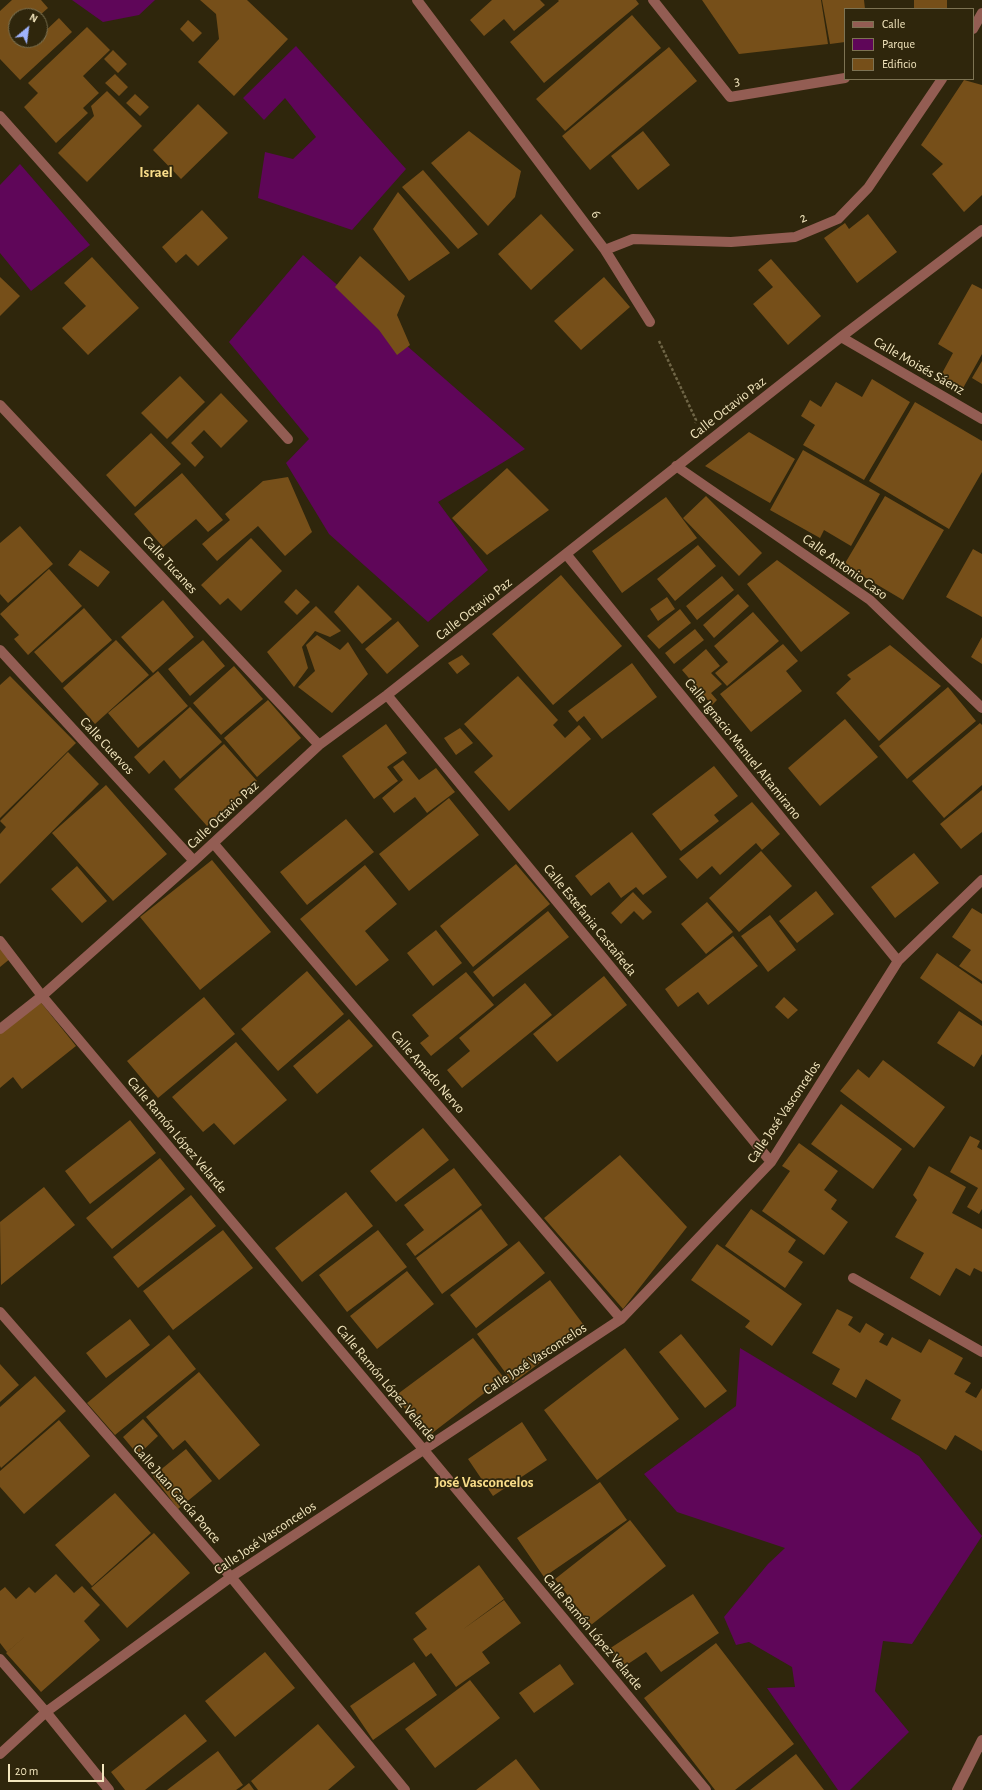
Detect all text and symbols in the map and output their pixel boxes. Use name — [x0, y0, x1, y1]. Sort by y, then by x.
north arrow — [8, 8, 48, 48]
legend — [844, 8, 974, 80]
text: N — [28, 11, 40, 25]
text: Calle — [882, 18, 905, 30]
text: Parque — [882, 38, 915, 50]
text: Edificio — [882, 58, 917, 70]
street label: 3 — [733, 72, 741, 90]
district label: Israel — [139, 163, 173, 181]
street label: 6 — [587, 206, 605, 222]
street label: 2 — [797, 209, 809, 227]
street label: Calle Moisés Sáenz — [871, 333, 967, 399]
street label: Calle Octavio Paz — [687, 373, 769, 443]
street label: Calle Antonio Caso — [799, 530, 891, 604]
street label: Calle Tucanes — [139, 533, 201, 597]
street label: Calle Octavio Paz — [433, 574, 515, 644]
street label: Calle Ignacio Manuel Altamirano — [681, 675, 805, 823]
street label: Calle Cuervos — [76, 714, 138, 778]
street label: Calle Octavio Paz — [184, 777, 262, 853]
street label: Calle Estefania Castañeda — [540, 861, 640, 979]
street label: Calle Amado Nervo — [387, 1027, 469, 1117]
street label: Calle José Vasconcelos — [744, 1058, 824, 1166]
street label: Calle Ramón López Velarde — [123, 1073, 231, 1197]
street label: Calle José Vasconcelos — [480, 1319, 590, 1399]
street label: Calle Ramón López Velarde — [332, 1321, 440, 1445]
street label: Calle Juan García Ponce — [129, 1441, 225, 1547]
district label: José Vasconcelos — [434, 1473, 534, 1491]
street label: Calle José Vasconcelos — [211, 1498, 319, 1578]
street label: Calle Ramón López Velarde — [539, 1570, 647, 1694]
scale bar — [10, 1756, 106, 1782]
text: 20 m — [15, 1765, 38, 1777]

